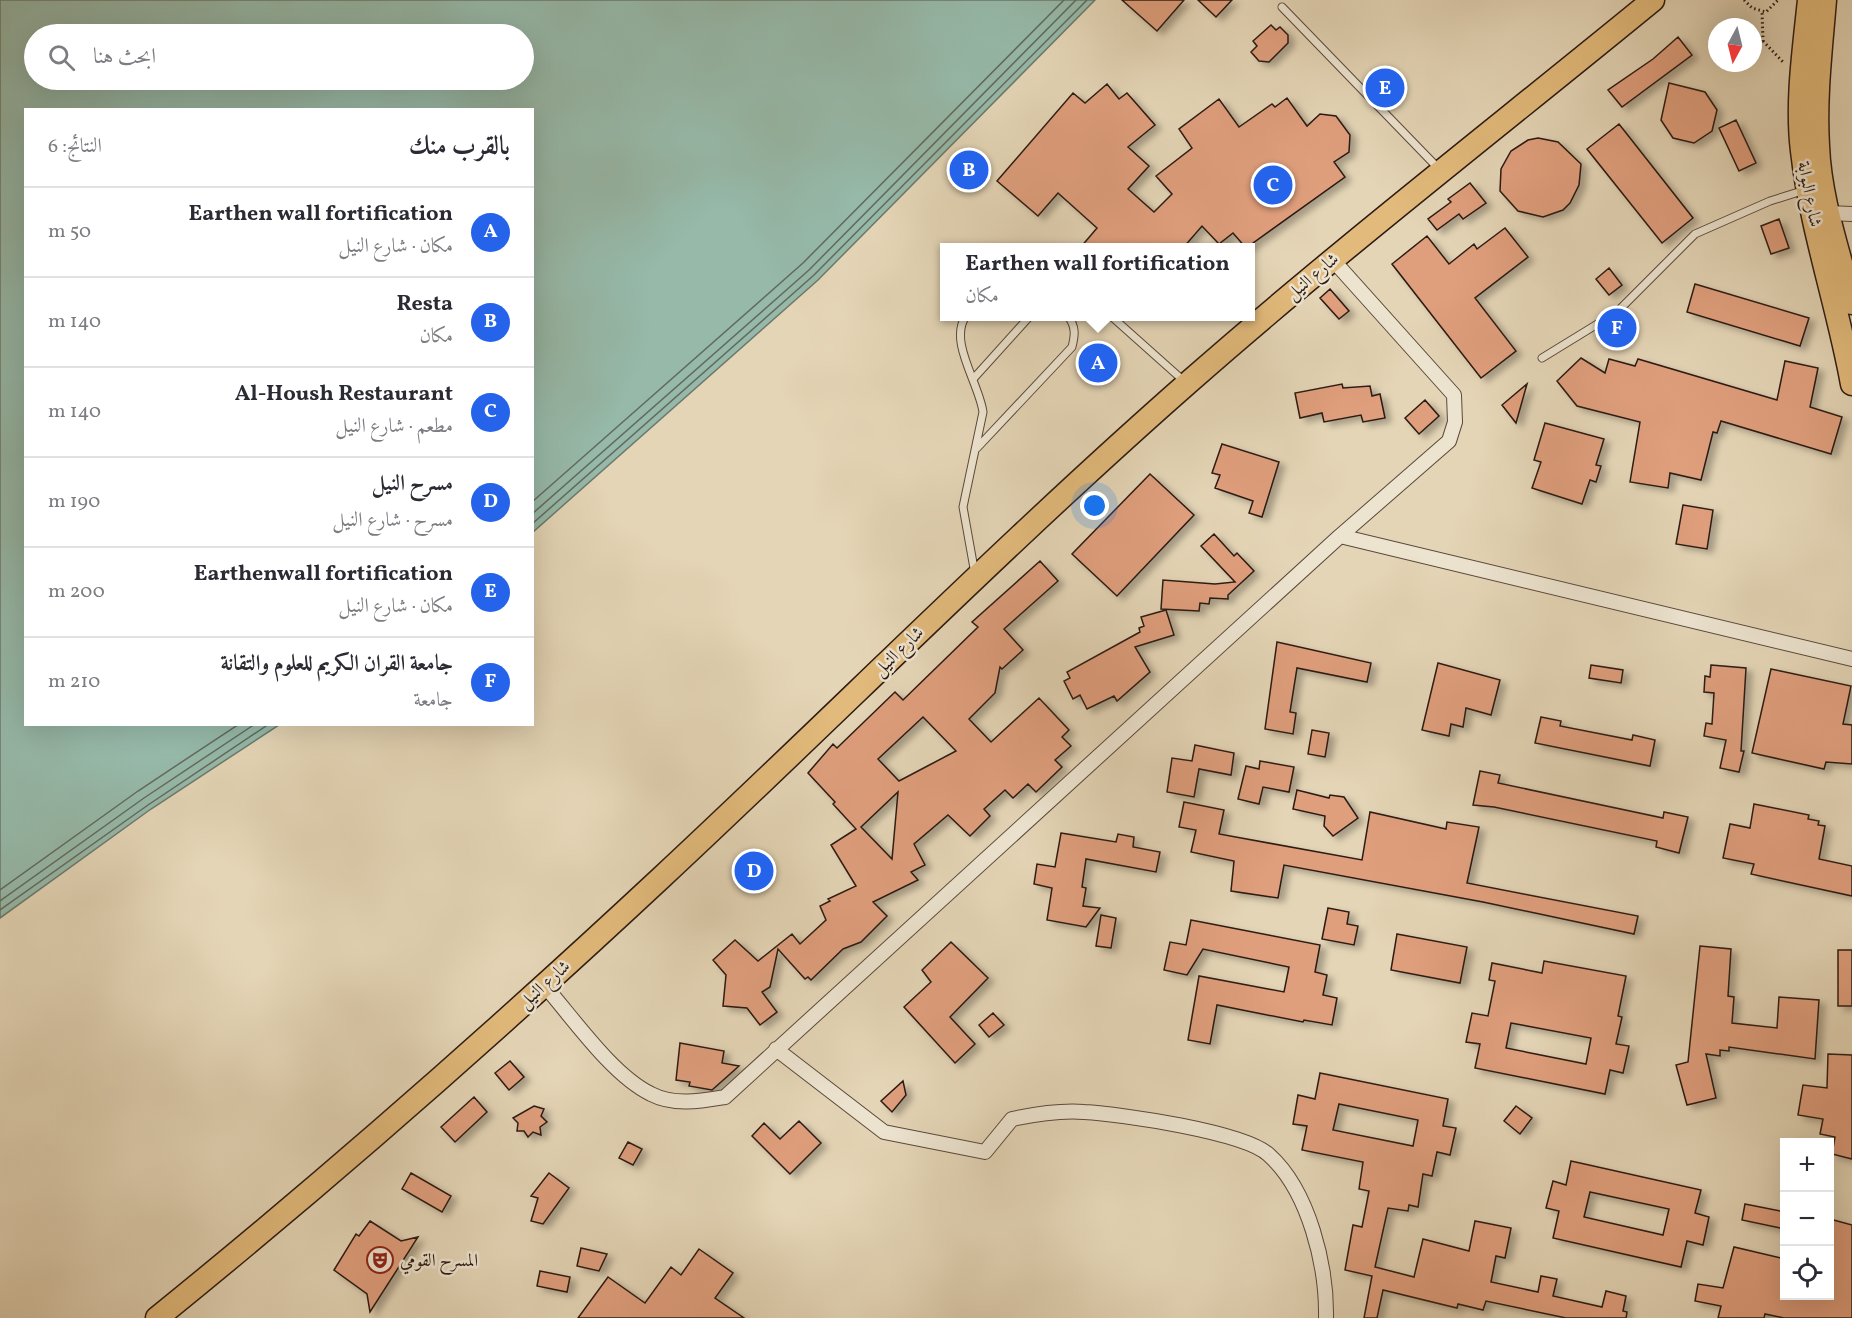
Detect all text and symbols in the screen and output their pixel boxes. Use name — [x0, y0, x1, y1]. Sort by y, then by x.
north arrow — [1708, 18, 1762, 72]
search box — [24, 24, 534, 90]
icon: search — [45, 41, 78, 74]
text: ابحث هنا — [93, 42, 156, 73]
pin: E — [1366, 66, 1404, 110]
text: بالقرب منك — [409, 129, 510, 165]
text: النتائج: 6 — [48, 133, 102, 161]
pin: B — [950, 148, 988, 192]
street label: شارع البوابة — [1789, 159, 1827, 230]
pin: C — [1254, 162, 1292, 207]
text: Earthen wall fortification — [189, 199, 453, 230]
text: 50 m — [48, 218, 91, 246]
text: A — [483, 218, 498, 246]
text: مكان · شارع النيل — [338, 233, 453, 261]
popup — [940, 243, 1255, 321]
street label: شارع النيل — [1281, 248, 1345, 308]
text: Earthen wall fortification — [965, 249, 1230, 280]
text: مكان — [965, 283, 999, 311]
text: Resta — [397, 289, 453, 320]
pin: F — [1598, 306, 1636, 350]
text: 140 m — [48, 308, 101, 336]
text: B — [484, 308, 497, 336]
text: مكان — [419, 323, 453, 351]
pin: A — [1078, 340, 1118, 386]
text: Al-Housh Restaurant — [235, 379, 453, 410]
text: 140 m — [48, 398, 101, 426]
text: C — [484, 398, 497, 426]
text: مطعم · شارع النيل — [335, 413, 453, 441]
text: مسرح النيل — [371, 469, 453, 500]
text: 190 m — [48, 488, 100, 516]
text: D — [483, 488, 498, 516]
your location — [1080, 491, 1109, 520]
text: مسرح · شارع النيل — [332, 507, 453, 535]
text: Earthenwall fortification — [194, 559, 453, 590]
text: 200 m — [48, 578, 105, 606]
text: E — [484, 578, 497, 606]
text: مكان · شارع النيل — [338, 593, 453, 621]
street label: شارع النيل — [868, 621, 931, 683]
text: جامعة القران الكريم للعلوم والتقانة — [221, 649, 453, 680]
text: 210 m — [48, 668, 100, 696]
text: F — [485, 668, 496, 696]
text: جامعة — [414, 687, 453, 715]
pin: D — [734, 848, 774, 894]
street label: شارع النيل — [513, 955, 577, 1016]
map controls — [1780, 1138, 1834, 1300]
button: + — [1780, 1138, 1834, 1192]
button: − — [1780, 1192, 1834, 1246]
theatre icon: المسرح القومي — [365, 1245, 395, 1275]
button: locate — [1780, 1246, 1834, 1300]
place label: المسرح القومي — [400, 1249, 478, 1276]

